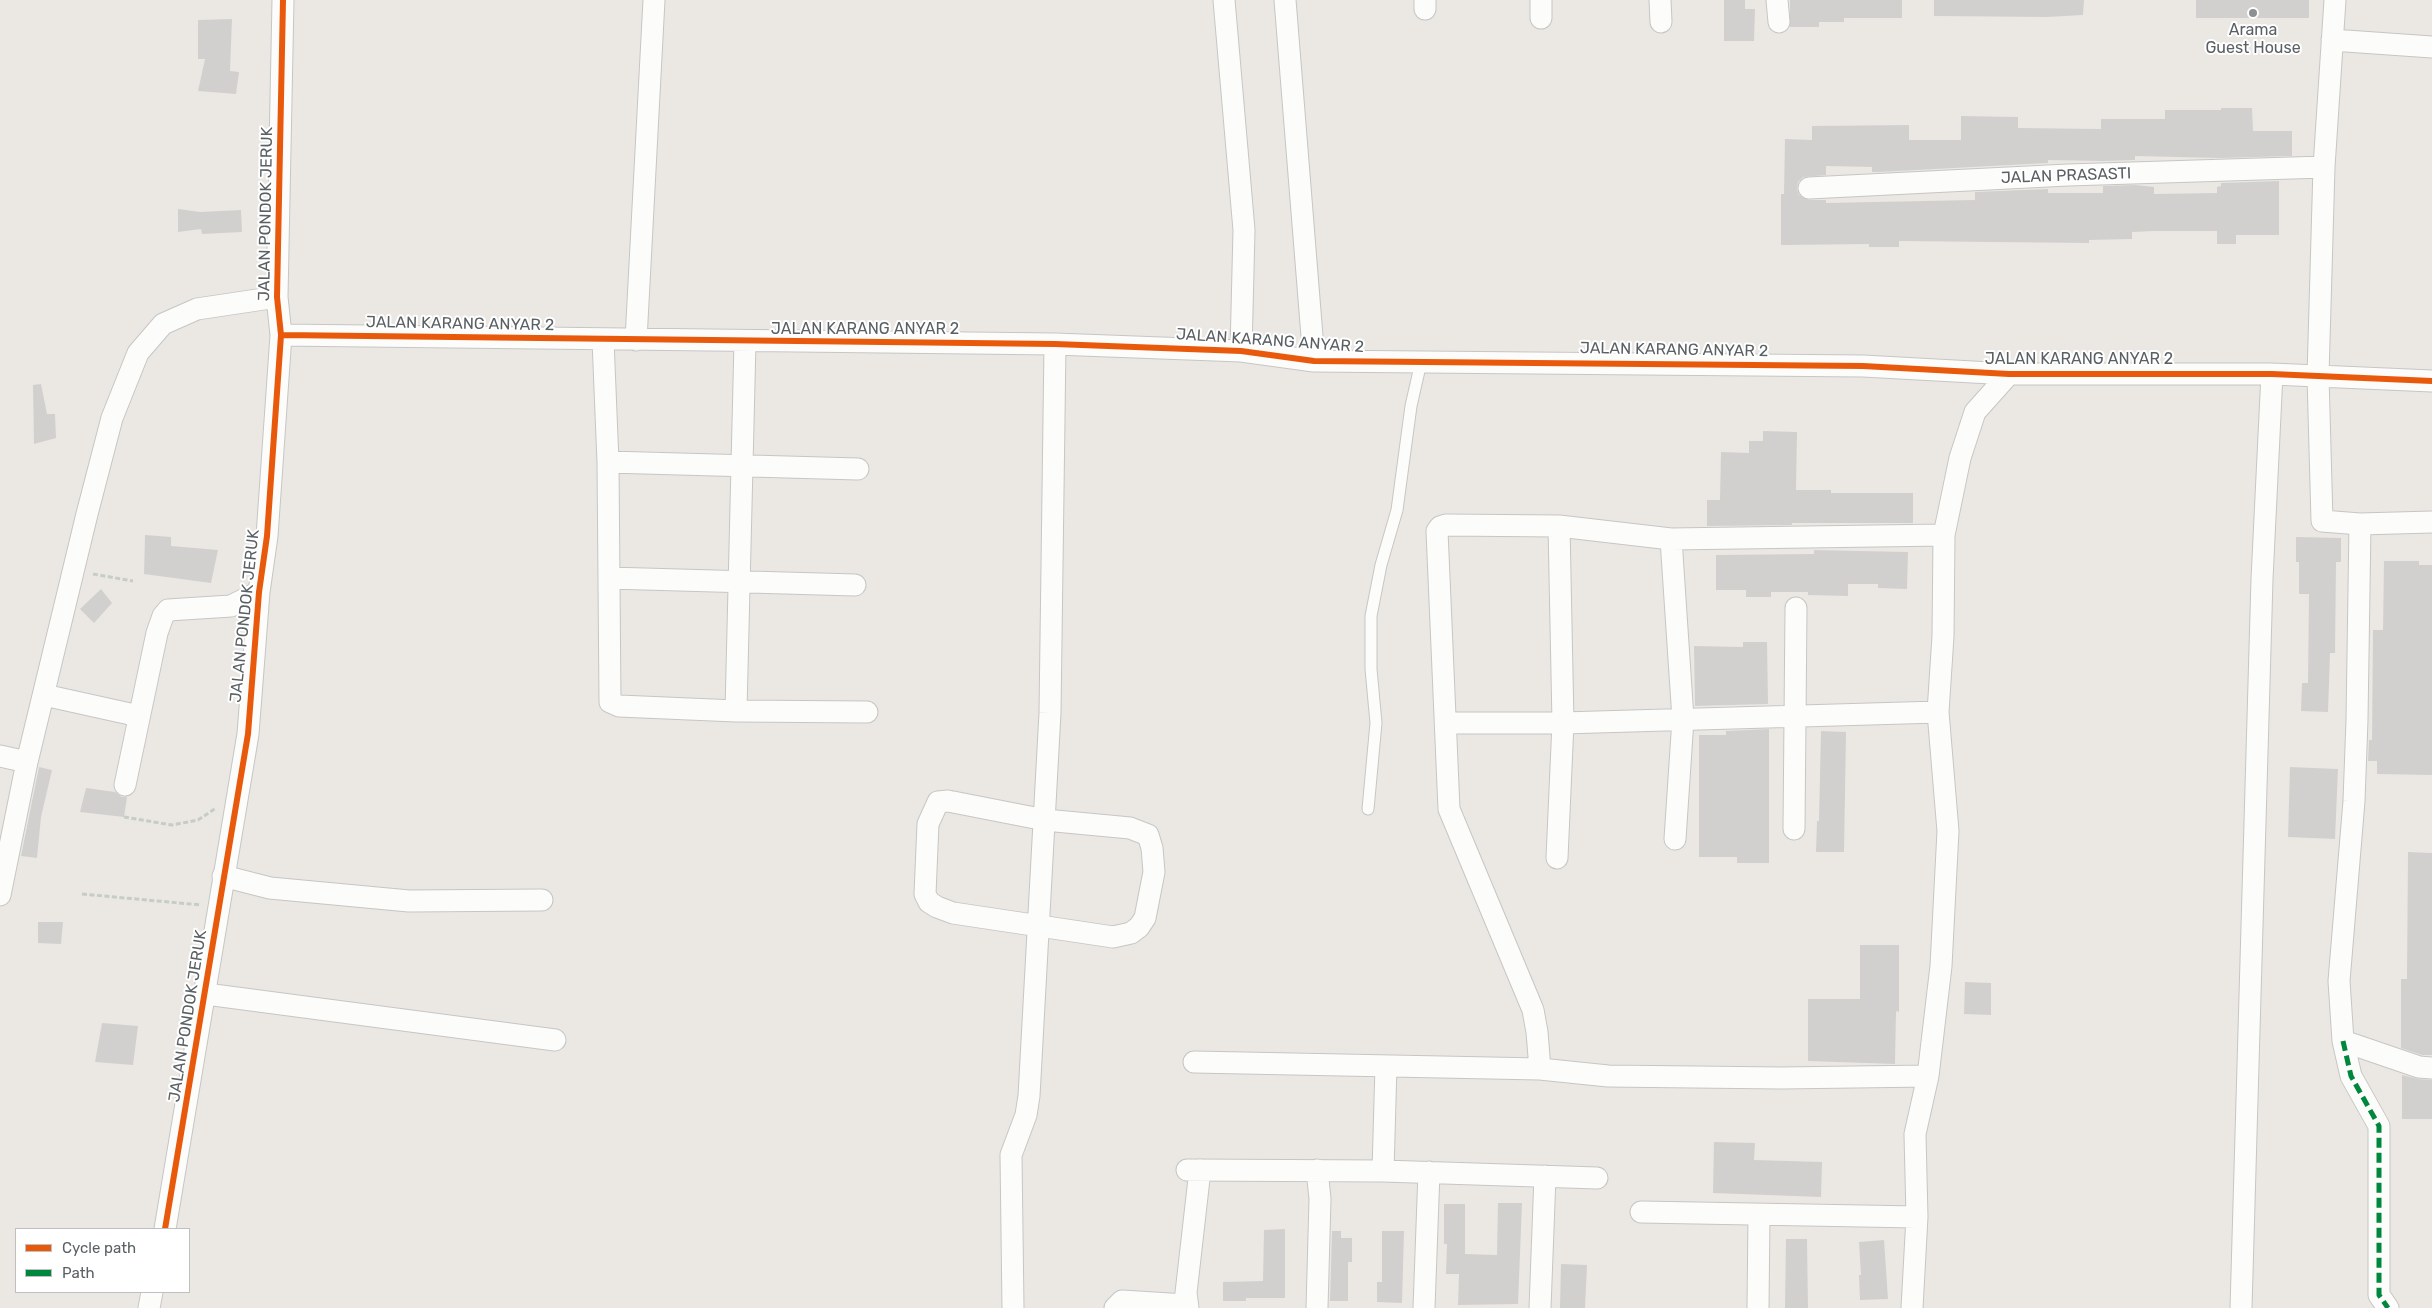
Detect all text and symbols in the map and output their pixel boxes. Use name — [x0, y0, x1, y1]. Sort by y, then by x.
marker: Arama Guest House — [2247, 7, 2259, 19]
place label: Arama Guest House — [2205, 20, 2301, 58]
street label: JALAN PONDOK JERUK — [255, 127, 277, 301]
street label: JALAN PRASASTI — [2000, 164, 2132, 188]
street label: JALAN KARANG ANYAR 2 — [366, 313, 554, 335]
street label: JALAN KARANG ANYAR 2 — [771, 319, 959, 339]
street label: JALAN KARANG ANYAR 2 — [1175, 325, 1365, 357]
street label: JALAN KARANG ANYAR 2 — [1580, 339, 1768, 361]
street label: JALAN KARANG ANYAR 2 — [1985, 349, 2173, 369]
street label: JALAN PONDOK JERUK — [226, 528, 264, 704]
street label: JALAN PONDOK JERUK — [165, 928, 211, 1104]
legend — [15, 1228, 190, 1293]
text: Cycle path — [62, 1239, 136, 1257]
text: Path — [62, 1264, 95, 1282]

